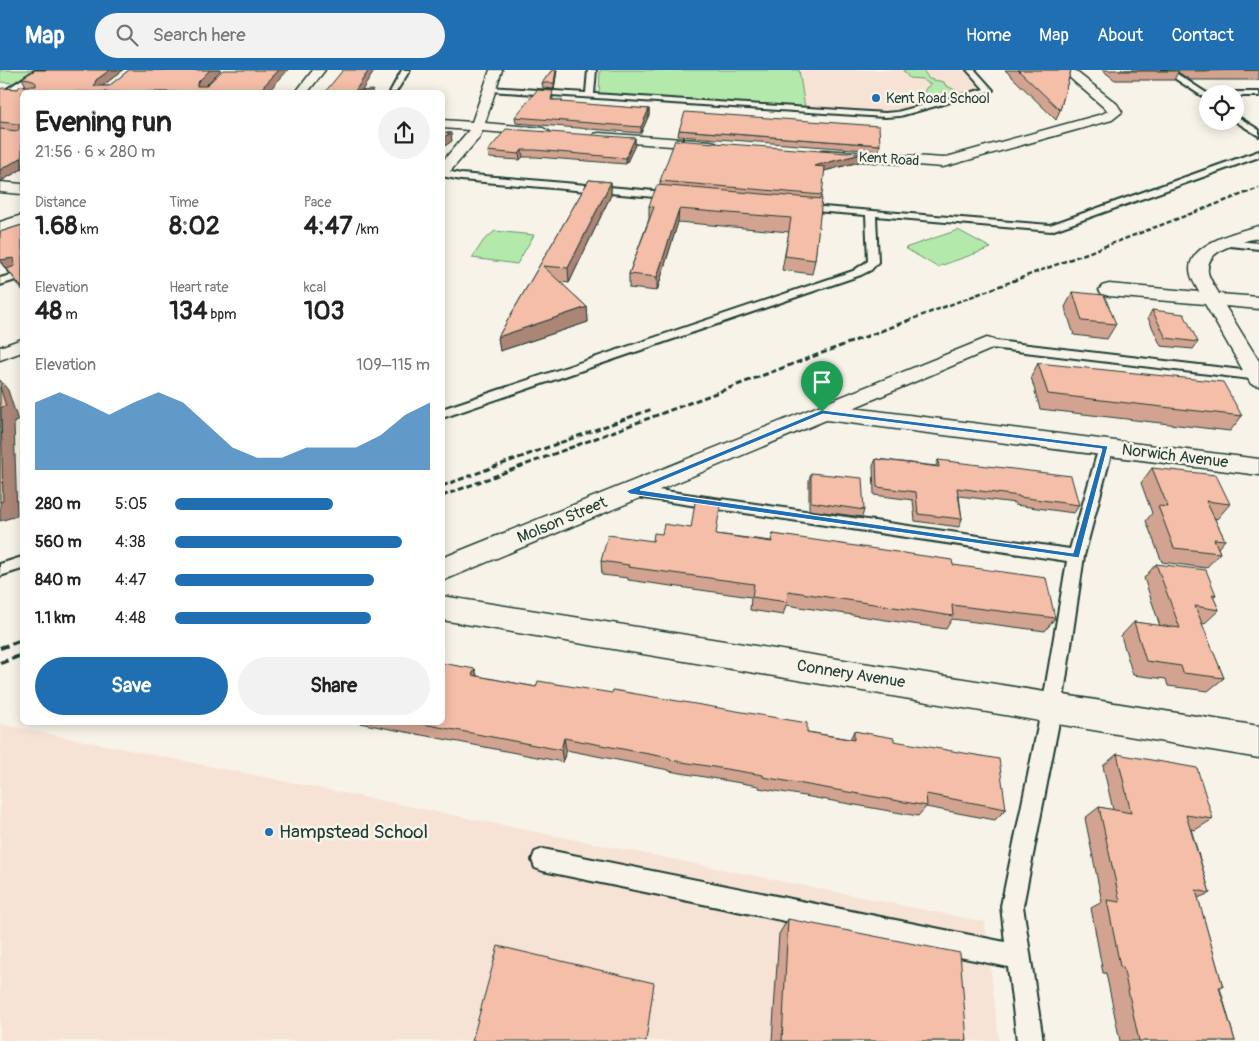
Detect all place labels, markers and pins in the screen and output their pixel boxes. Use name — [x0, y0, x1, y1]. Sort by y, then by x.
place label: Kent Road School — [886, 90, 990, 107]
marker: Kent Road School — [870, 92, 882, 104]
pin — [801, 361, 843, 412]
place label: Hampstead School — [279, 820, 428, 844]
marker: Hampstead School — [263, 826, 275, 838]

